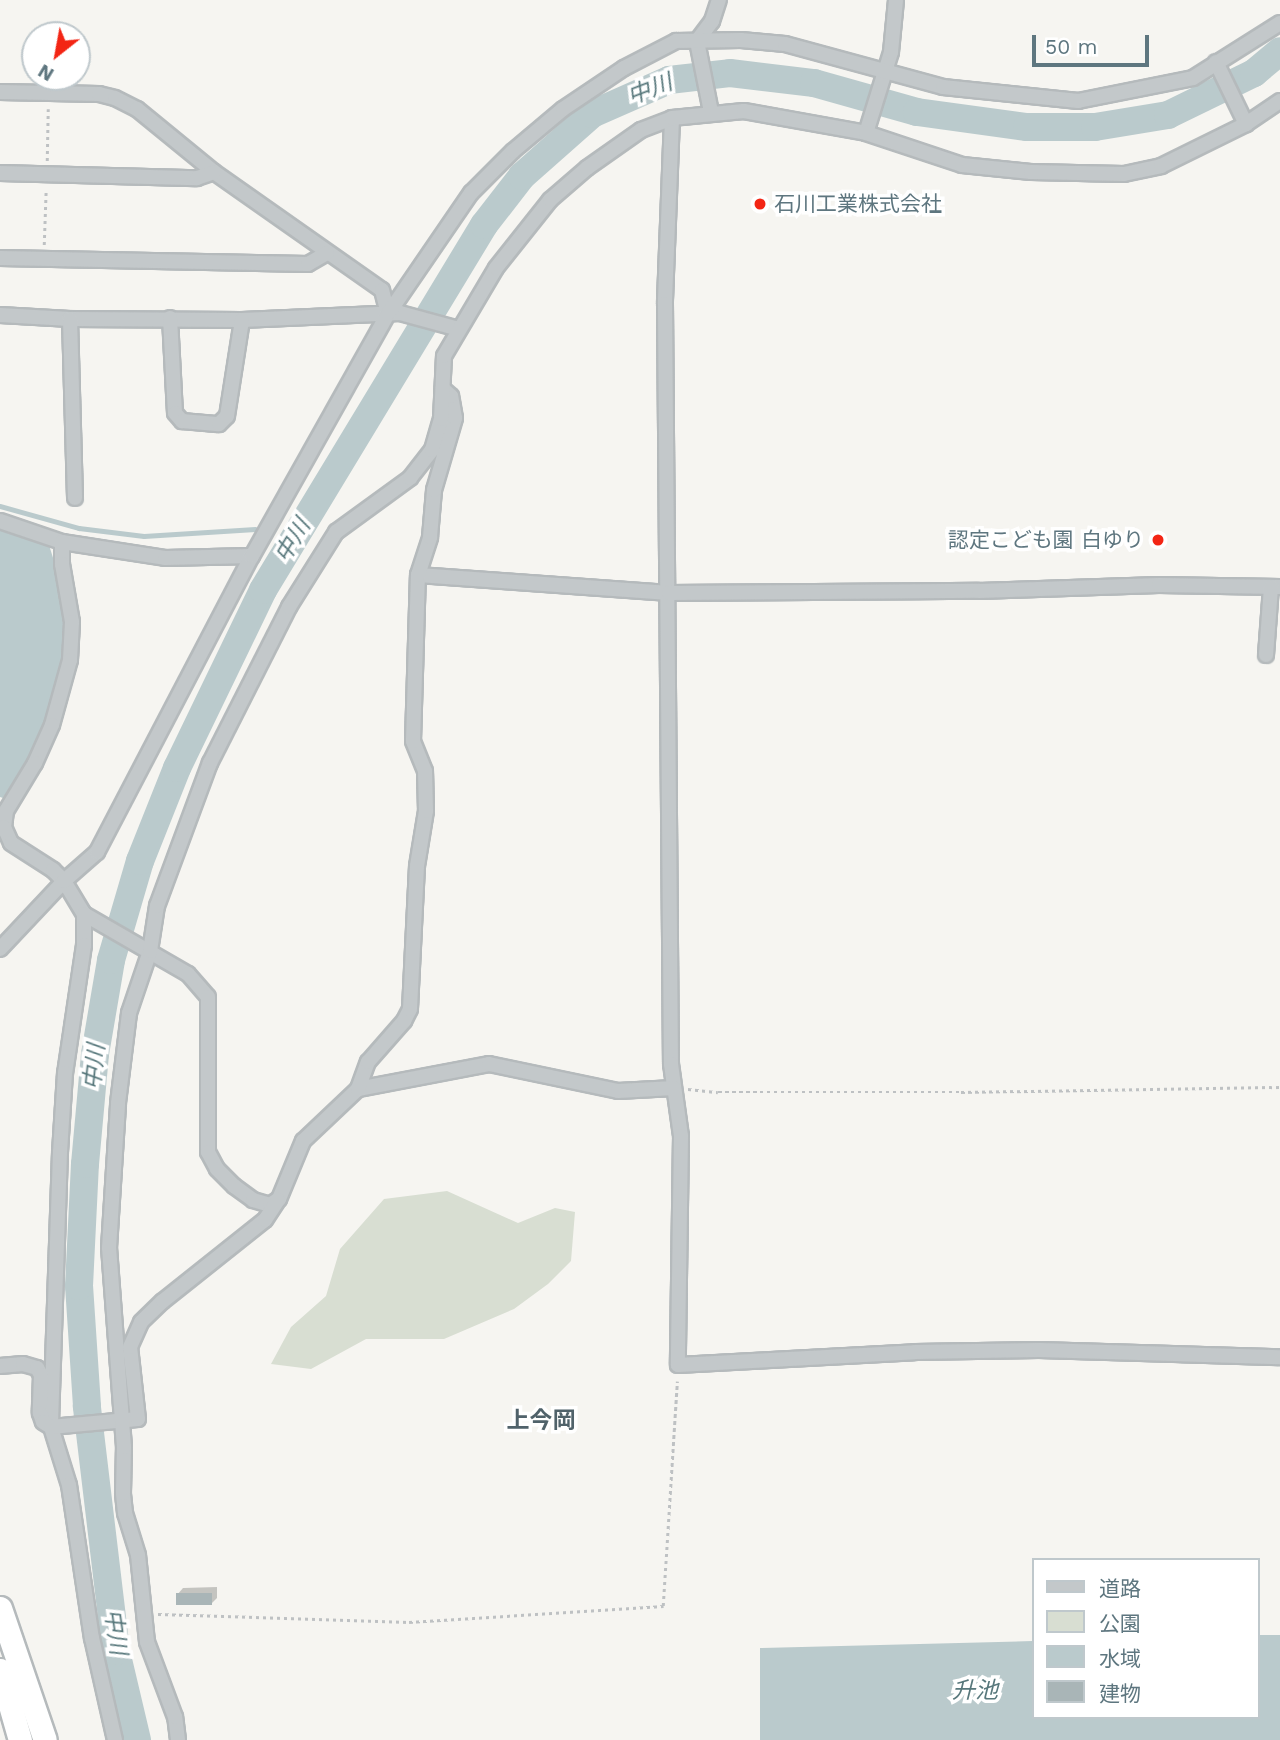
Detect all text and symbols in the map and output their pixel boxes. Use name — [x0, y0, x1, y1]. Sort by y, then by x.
north arrow — [21, 21, 91, 91]
scale bar — [1035, 21, 1152, 65]
text: 50 m — [1045, 34, 1097, 59]
text: N — [34, 59, 58, 86]
water label: 中川 — [624, 69, 676, 111]
place label: 石川工業株式会社 — [774, 191, 942, 217]
marker: 石川工業株式会社 — [752, 196, 768, 212]
water label: 中川 — [269, 514, 317, 568]
place label: 認定こども園 白ゆり — [948, 527, 1144, 553]
marker: 認定こども園 白ゆり — [1150, 532, 1166, 548]
water label: 中川 — [79, 1043, 111, 1091]
district label: 上今岡 — [507, 1407, 575, 1435]
legend — [1032, 1558, 1259, 1719]
text: 道路 — [1099, 1576, 1141, 1601]
water label: 中川 — [98, 1607, 132, 1657]
text: 公園 — [1099, 1611, 1141, 1636]
text: 水域 — [1099, 1646, 1141, 1671]
water label: 升池 — [952, 1677, 998, 1705]
text: 建物 — [1099, 1681, 1141, 1706]

